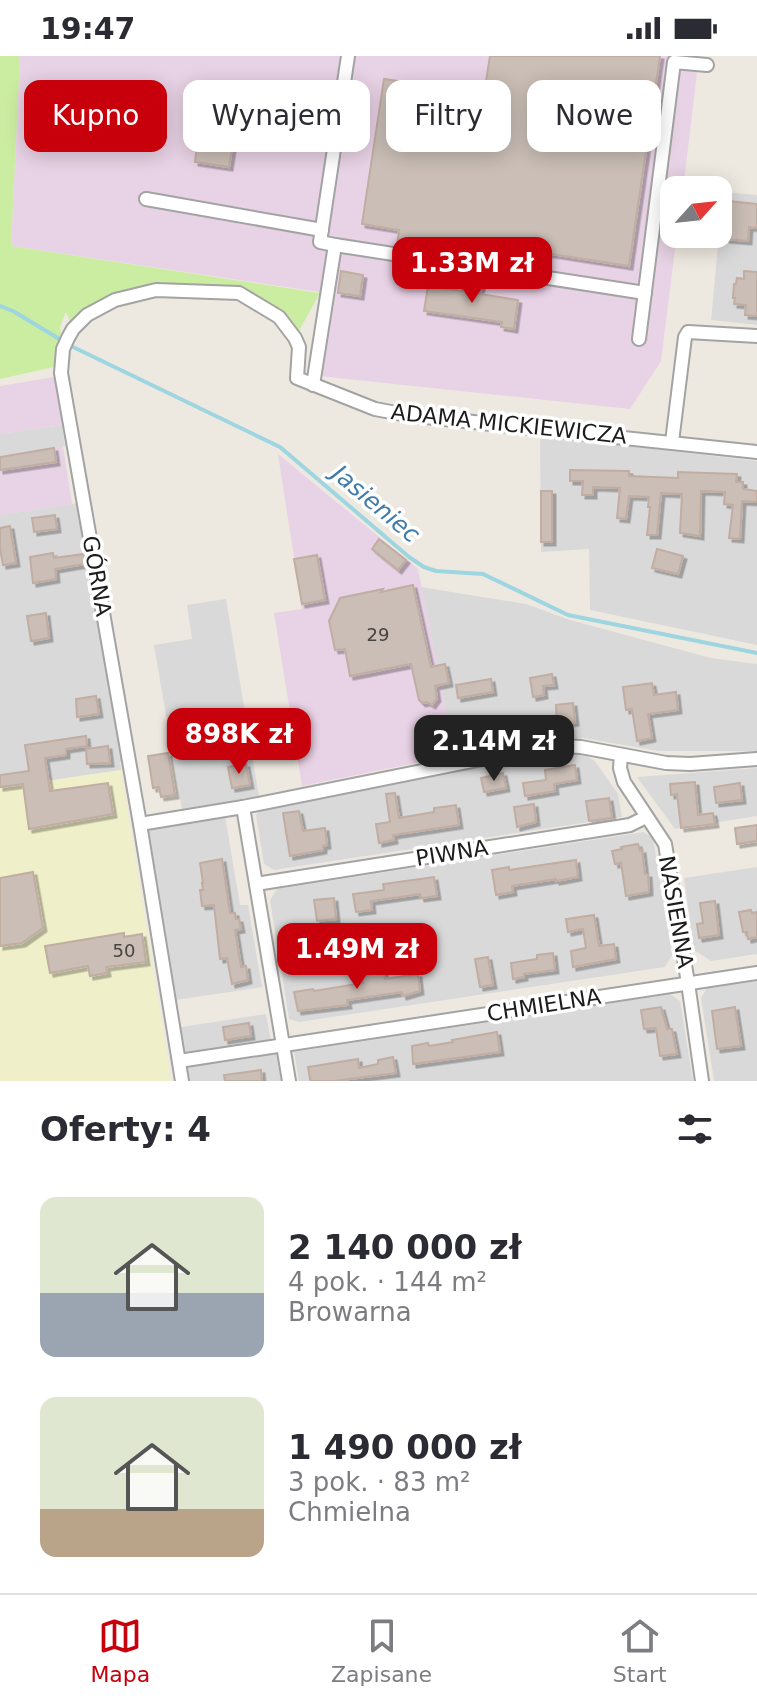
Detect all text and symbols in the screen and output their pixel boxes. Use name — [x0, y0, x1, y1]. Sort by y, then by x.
text: 19:47 — [40, 11, 136, 46]
chip: Kupno — [24, 80, 167, 152]
chip: Wynajem — [183, 80, 370, 152]
chip: Filtry — [386, 80, 511, 152]
chip: Nowe — [527, 80, 661, 152]
north arrow — [660, 176, 732, 248]
map controls — [660, 176, 732, 248]
pin: 1.33M zł — [389, 237, 555, 305]
text: 1.33M zł — [410, 248, 534, 278]
street label: ADAMA MICKIEWICZA — [390, 399, 628, 449]
water label: Jasieniec — [324, 457, 425, 549]
street label: GÓRNA — [78, 534, 116, 618]
house number: 29 — [367, 624, 389, 645]
pin: 898K zł — [165, 708, 313, 776]
pin: 2.14M zł — [411, 715, 577, 783]
text: 898K zł — [185, 719, 293, 749]
text: 2.14M zł — [432, 726, 556, 756]
street label: PIWNA — [414, 835, 490, 871]
street label: NASIENNA — [654, 854, 698, 970]
pin: 1.49M zł — [274, 923, 440, 991]
text: 1.49M zł — [295, 934, 419, 964]
house number: 50 — [113, 940, 135, 961]
street label: CHMIELNA — [485, 984, 603, 1026]
icon: filters — [673, 1107, 717, 1151]
text: Oferty: 4 — [40, 1109, 211, 1149]
text: 2 140 000 zł — [288, 1227, 522, 1267]
icon: home — [104, 1229, 200, 1325]
text: 4 pok. · 144 m² — [288, 1267, 487, 1297]
text: Browarna — [288, 1297, 412, 1327]
text: 1 490 000 zł — [288, 1427, 522, 1467]
icon: home — [104, 1429, 200, 1525]
text: 3 pok. · 83 m² — [288, 1467, 470, 1497]
text: Chmielna — [288, 1497, 411, 1527]
tab: Mapa — [90, 1614, 150, 1687]
tab: Zapisane — [331, 1614, 432, 1687]
tab: Start — [613, 1614, 667, 1687]

